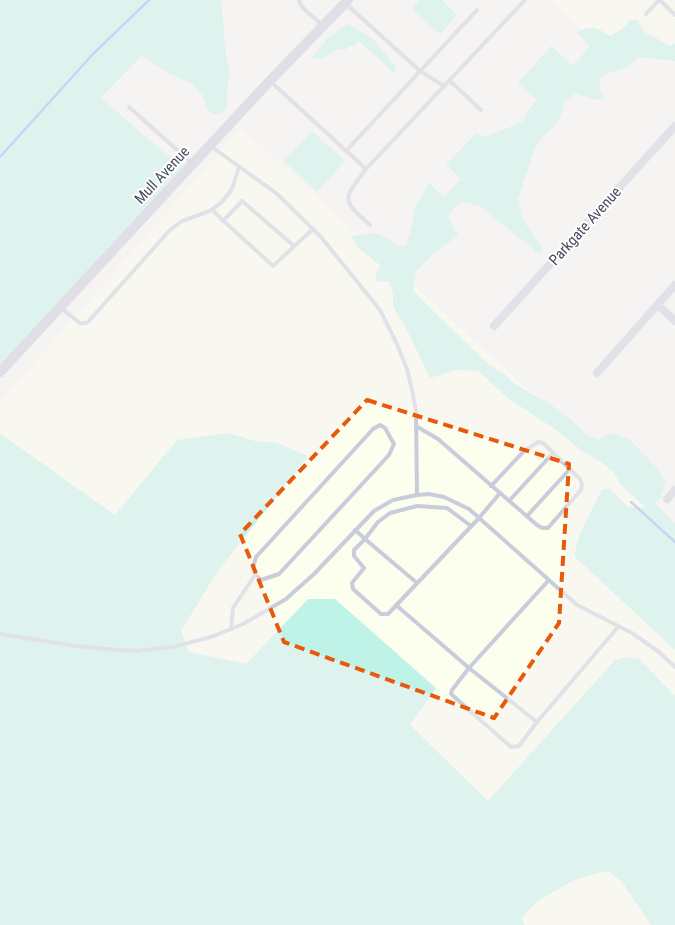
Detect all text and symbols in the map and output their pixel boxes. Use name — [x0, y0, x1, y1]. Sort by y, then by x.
street label: Mull Avenue — [131, 142, 193, 208]
street label: Parkgate Avenue — [545, 183, 625, 269]

